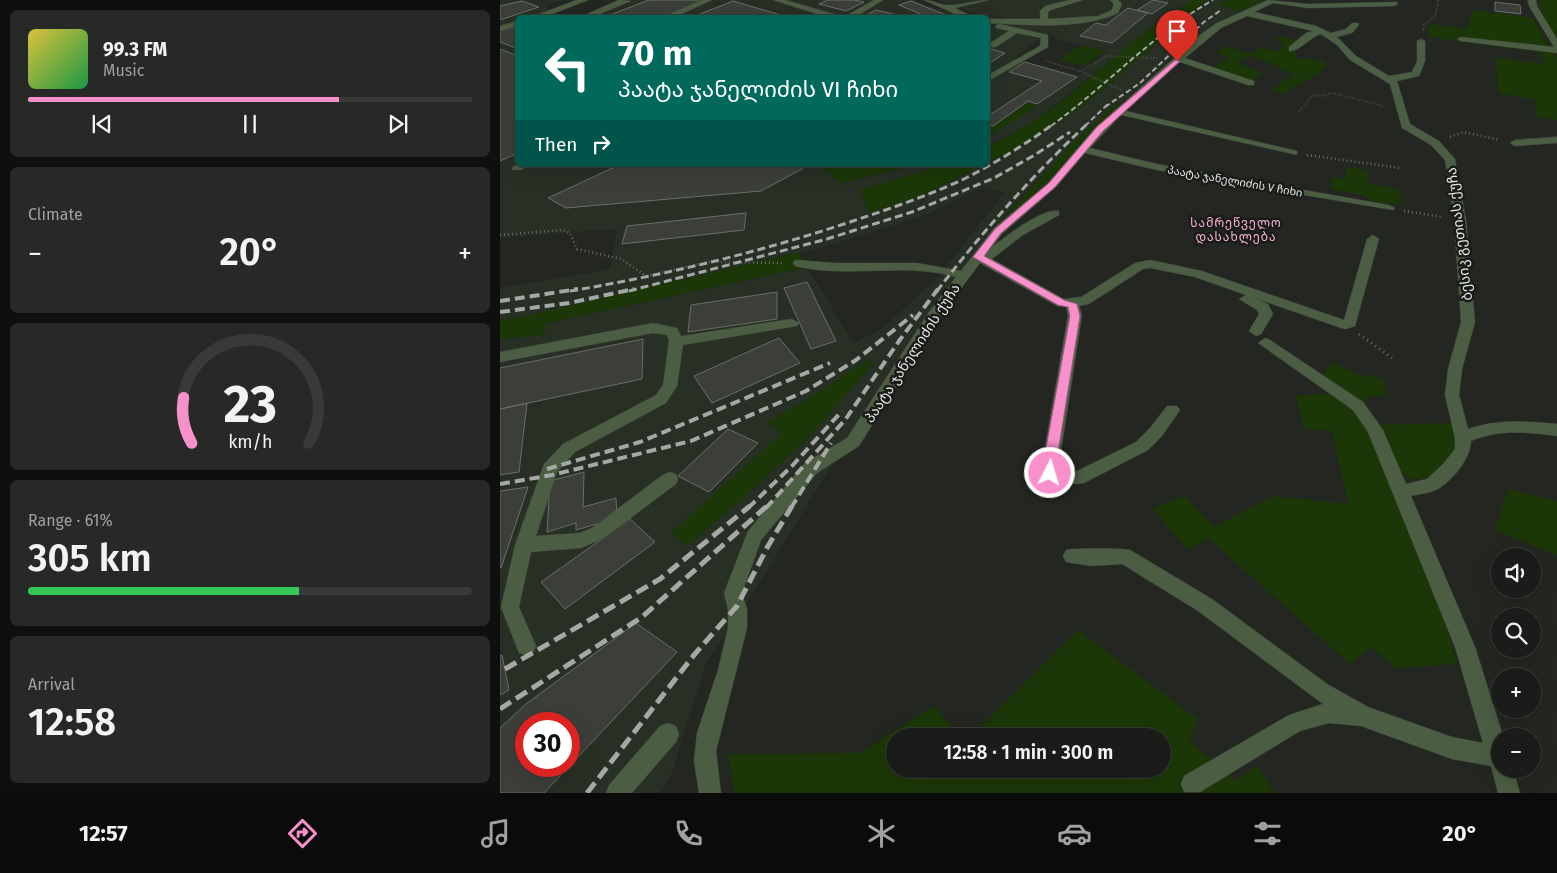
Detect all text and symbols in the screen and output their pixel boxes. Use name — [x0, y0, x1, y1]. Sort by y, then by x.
pin — [1156, 10, 1198, 61]
icon: arrive — [1163, 17, 1191, 45]
text: 70 m — [618, 32, 692, 74]
icon: left — [535, 35, 600, 100]
text: 99.3 FM — [103, 38, 167, 61]
text: Music — [103, 61, 144, 80]
text: პაატა ჯანელიძის VI ჩიხი — [618, 76, 898, 103]
icon: previous — [88, 110, 116, 138]
icon: pause — [236, 110, 264, 138]
icon: next — [384, 110, 412, 138]
icon: right — [587, 130, 615, 158]
text: Then — [535, 133, 577, 156]
street label: პაატა ჯანელიძის V ჩიხი — [1166, 163, 1303, 200]
street label: ბესიკ გეთიას ქუჩა — [1443, 166, 1476, 302]
text: Climate — [28, 205, 83, 224]
district label: სამრეწველო დასახლება — [1190, 216, 1282, 245]
text: 20° — [219, 229, 281, 275]
text: − — [28, 237, 42, 270]
text: + — [458, 237, 472, 270]
street label: პაატა ჯანელიძის ქუჩა — [861, 281, 964, 426]
text: 23 — [223, 373, 277, 436]
text: km/h — [228, 431, 272, 453]
position arrow — [1023, 446, 1075, 498]
text: Range · 61% — [28, 511, 113, 530]
text: 305 km — [28, 535, 152, 581]
map controls — [1491, 548, 1541, 778]
button: sound — [1491, 548, 1541, 598]
button: search — [1491, 608, 1541, 658]
button: + — [1491, 668, 1541, 718]
text: Arrival — [28, 675, 75, 694]
text: 12:58 — [28, 699, 116, 745]
speed limit sign: 30 — [515, 712, 580, 777]
button: − — [1491, 728, 1541, 778]
text: 12:58 · 1 min · 300 m — [944, 741, 1113, 764]
icon: directions — [285, 816, 320, 851]
icon: music — [478, 816, 513, 851]
icon: phone — [671, 816, 706, 851]
icon: climate — [864, 816, 899, 851]
icon: car — [1057, 816, 1092, 851]
icon: filters — [1250, 816, 1285, 851]
text: 12:57 — [79, 820, 127, 847]
text: 20° — [1442, 820, 1478, 847]

